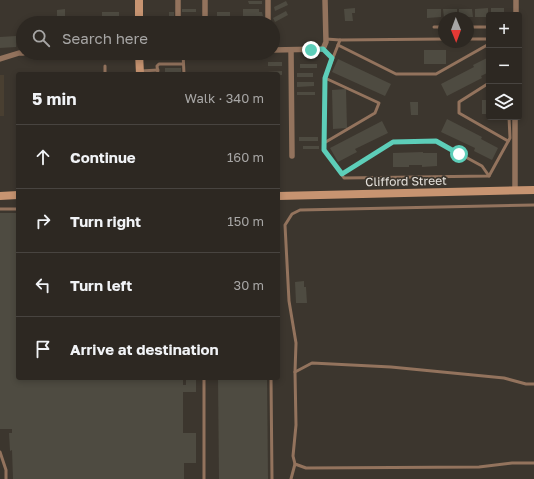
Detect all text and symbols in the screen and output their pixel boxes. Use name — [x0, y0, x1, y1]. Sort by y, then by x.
north arrow — [438, 12, 474, 48]
map controls — [486, 12, 522, 120]
button: + — [486, 12, 522, 48]
search box — [16, 16, 280, 60]
icon: search — [30, 27, 52, 49]
text: Search here — [62, 29, 148, 47]
route end — [302, 41, 320, 59]
button: − — [486, 48, 522, 84]
button: layers — [486, 84, 522, 120]
text: 5 min — [32, 88, 76, 109]
text: Walk · 340 m — [184, 90, 264, 106]
route start — [450, 145, 468, 163]
icon: ahead — [32, 146, 54, 168]
text: Continue — [70, 148, 136, 166]
text: 160 m — [227, 149, 264, 165]
street label: Clifford Street — [365, 173, 447, 189]
icon: right — [32, 210, 54, 232]
text: Turn right — [70, 212, 141, 230]
text: 150 m — [227, 213, 264, 229]
icon: left — [32, 274, 54, 296]
text: Turn left — [70, 276, 132, 294]
text: 30 m — [234, 277, 264, 293]
icon: arrive — [32, 338, 54, 360]
text: Arrive at destination — [70, 340, 219, 358]

